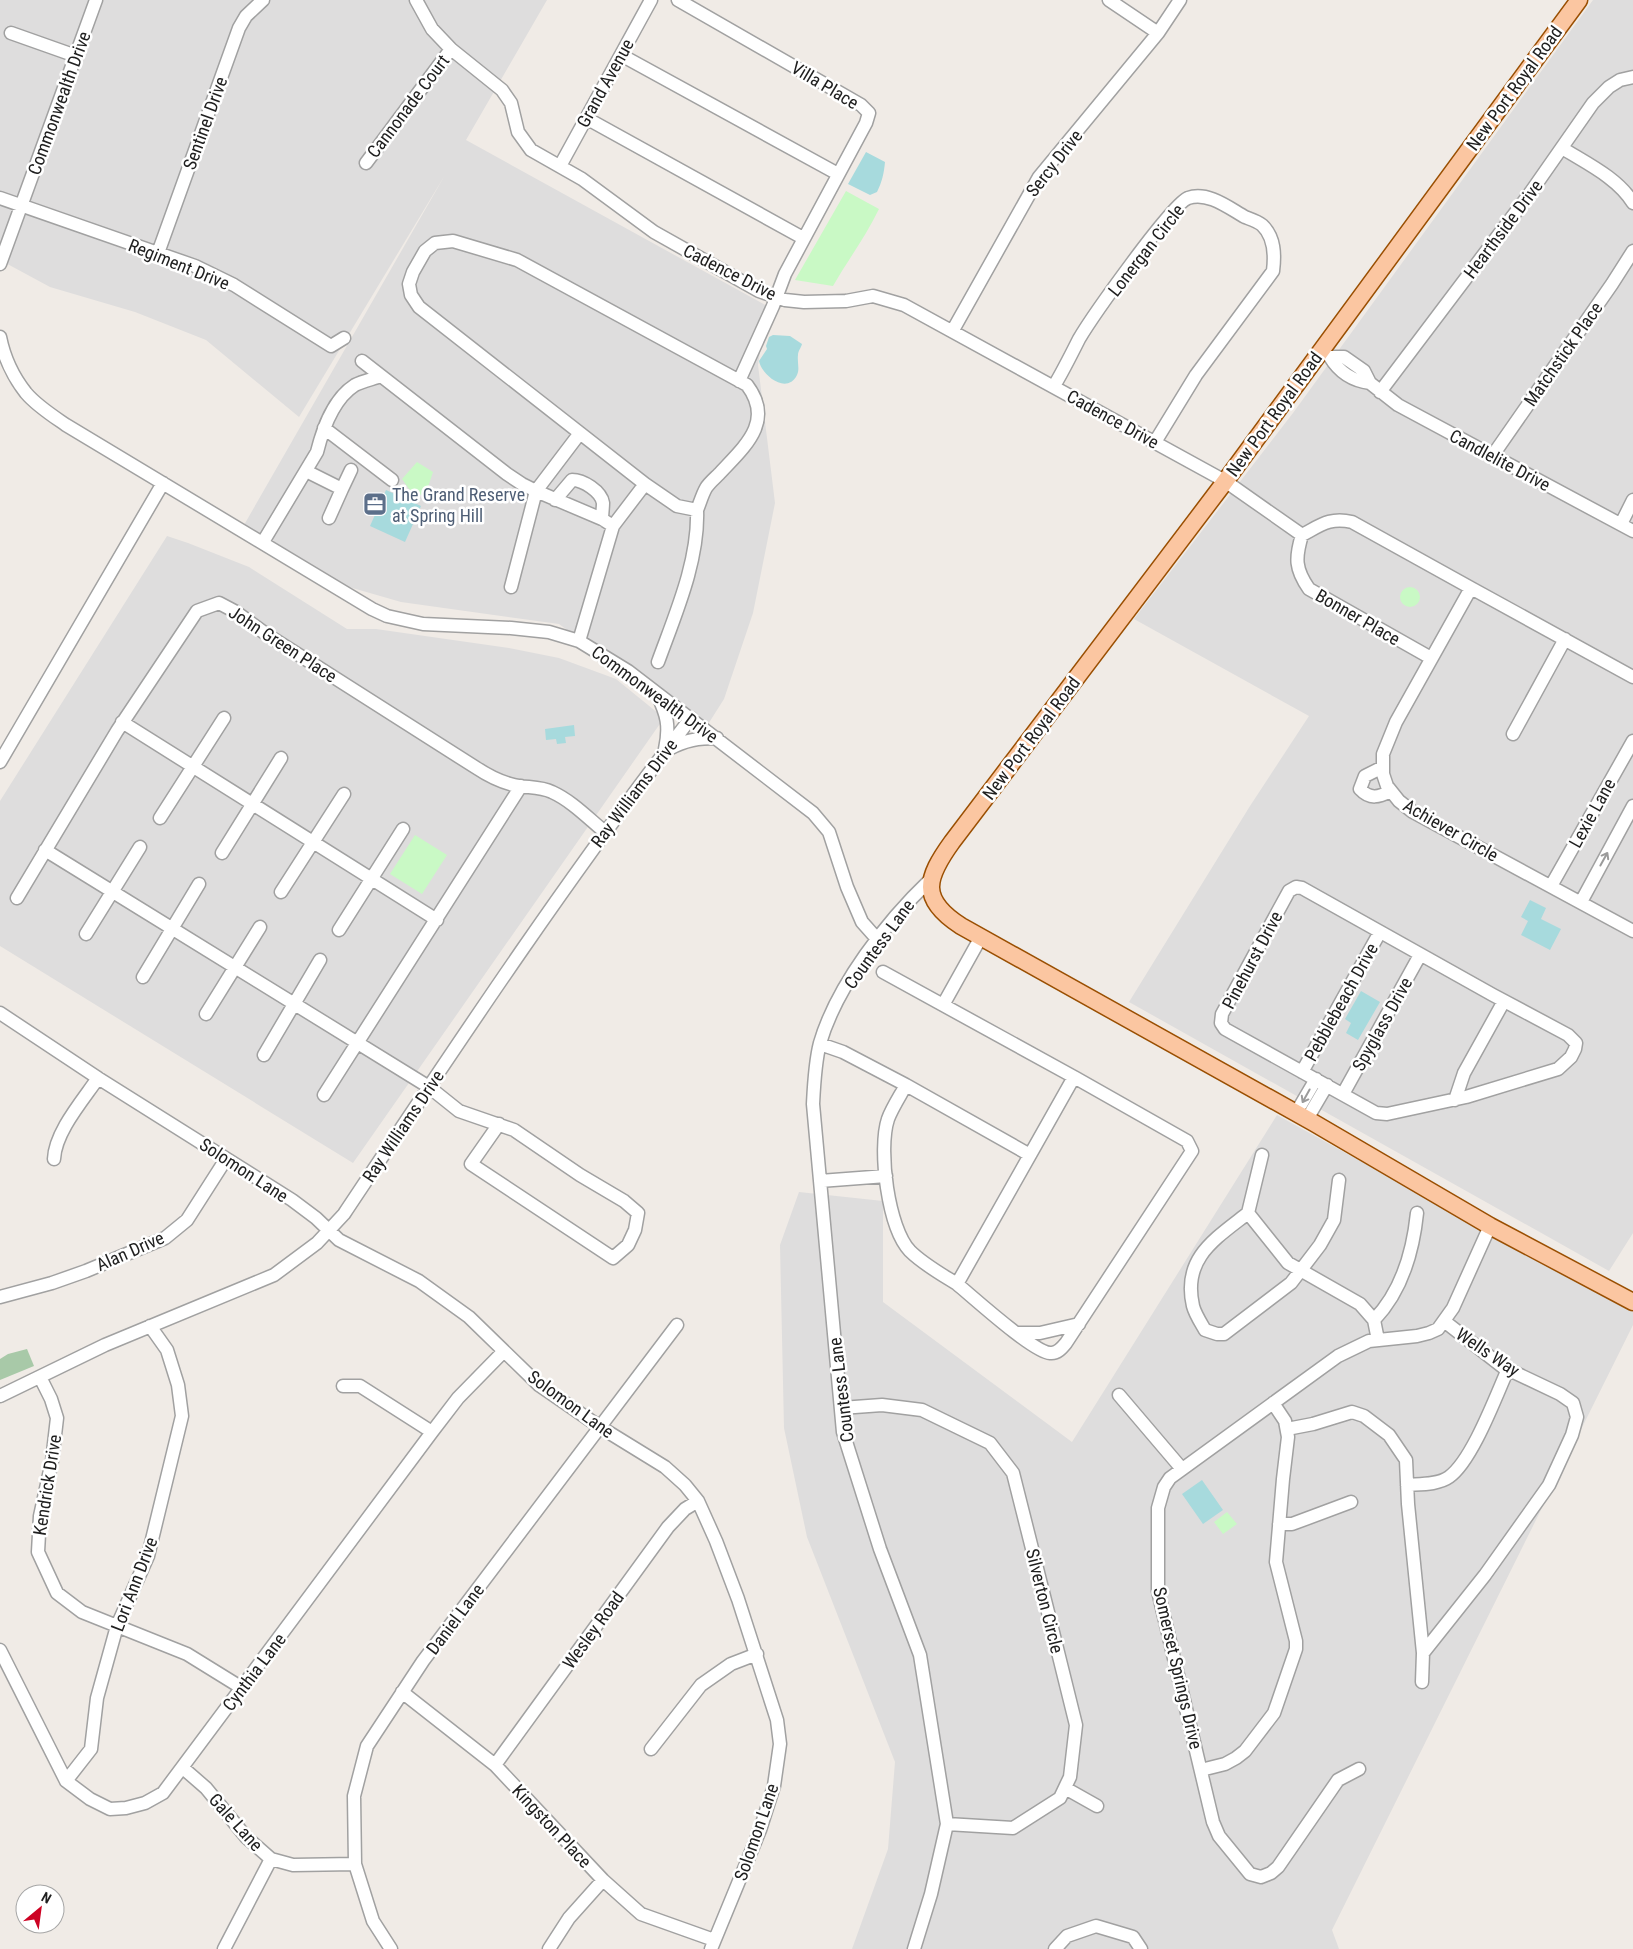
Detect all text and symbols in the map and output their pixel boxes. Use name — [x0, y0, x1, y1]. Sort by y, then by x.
street label: New Port Royal Road — [1462, 22, 1566, 154]
street label: Commonwealth Drive — [23, 28, 95, 178]
street label: Grand Avenue — [572, 35, 638, 131]
street label: Cannonade Court — [363, 50, 453, 162]
street label: Villa Place — [788, 57, 862, 113]
street label: Sentinel Drive — [178, 74, 232, 172]
street label: Sercy Drive — [1021, 125, 1087, 201]
street label: Hearthside Drive — [1459, 176, 1547, 282]
street label: Lonergan Circle — [1104, 200, 1188, 300]
street label: Regiment Drive — [125, 234, 233, 294]
street label: Cadence Drive — [680, 240, 780, 304]
street label: Matchstick Place — [1519, 298, 1607, 410]
street label: New Port Royal Road — [1222, 348, 1326, 480]
street label: Cadence Drive — [1063, 385, 1163, 453]
street label: Candlelite Drive — [1446, 425, 1554, 495]
place label: The Grand Reserve at Spring Hill — [392, 484, 525, 526]
office icon: The Grand Reserve at Spring Hill — [362, 491, 388, 517]
street label: Bonner Place — [1312, 584, 1404, 650]
street label: John Green Place — [225, 601, 341, 687]
street label: Commonwealth Drive — [588, 641, 722, 747]
street label: New Port Royal Road — [978, 672, 1084, 804]
street label: Ray Williams Drive — [586, 735, 682, 851]
street label: Lexie Lane — [1564, 775, 1620, 851]
street label: Achiever Circle — [1400, 794, 1502, 866]
one-way arrow — [1599, 852, 1609, 867]
street label: Countess Lane — [840, 895, 918, 993]
street label: Pinehurst Drive — [1217, 908, 1287, 1012]
street label: Pebblebeach Drive — [1300, 939, 1382, 1065]
street label: Spyglass Drive — [1348, 974, 1416, 1074]
street label: Ray Williams Drive — [358, 1066, 448, 1186]
one-way arrow — [1301, 1089, 1311, 1104]
street label: Solomon Lane — [196, 1134, 292, 1206]
street label: Alan Drive — [93, 1227, 167, 1275]
street label: Wells Way — [1452, 1323, 1524, 1381]
street label: Countess Lane — [824, 1336, 858, 1444]
street label: Solomon Lane — [524, 1366, 618, 1442]
street label: Kendrick Drive — [29, 1433, 65, 1537]
street label: Lori Ann Drive — [106, 1534, 162, 1634]
street label: Silverton Circle — [1022, 1546, 1068, 1656]
street label: Daniel Lane — [422, 1580, 488, 1658]
street label: Somerset Springs Drive — [1149, 1585, 1207, 1751]
street label: Wesley Road — [558, 1587, 628, 1673]
street label: Cynthia Lane — [218, 1629, 290, 1715]
street label: Kingston Place — [508, 1780, 596, 1872]
street label: Solomon Lane — [730, 1781, 782, 1883]
street label: Gale Lane — [205, 1789, 267, 1855]
north arrow — [15, 1884, 65, 1934]
text: N — [39, 1889, 54, 1907]

